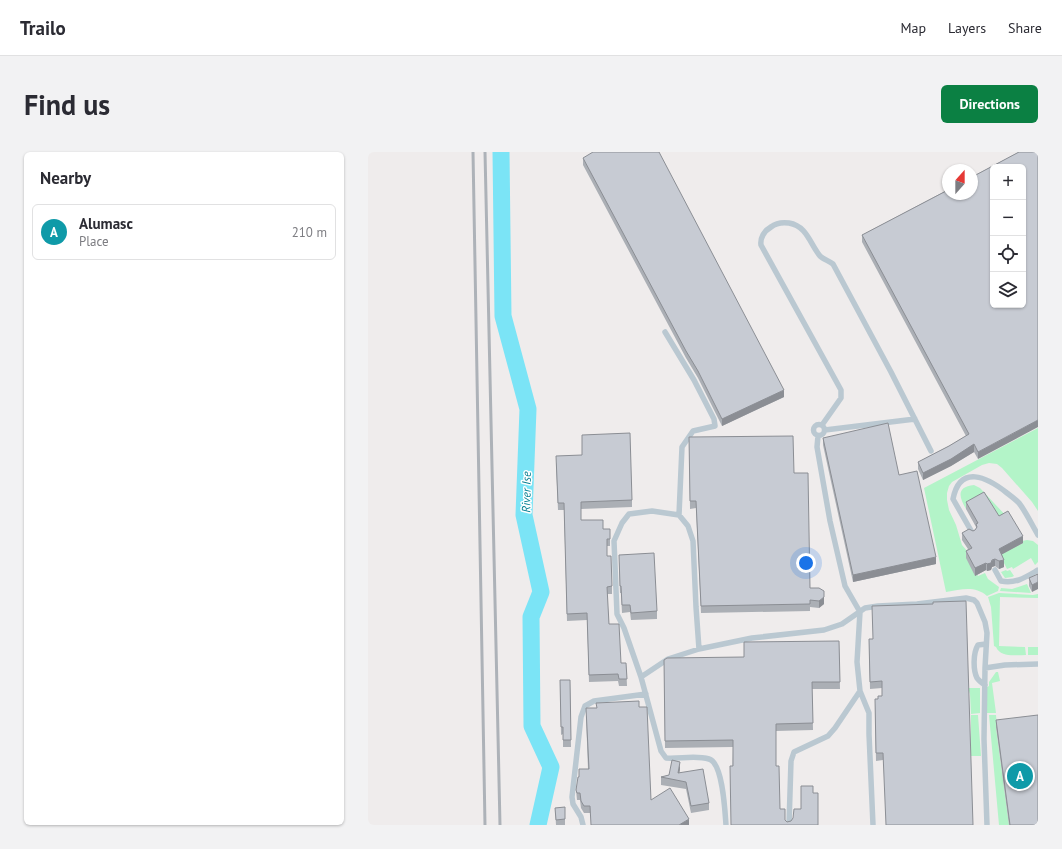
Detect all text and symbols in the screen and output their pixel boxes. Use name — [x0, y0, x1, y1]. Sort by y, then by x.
text: Trailo — [20, 16, 66, 40]
text: Map — [900, 19, 926, 37]
text: Layers — [948, 19, 986, 37]
text: Share — [1008, 19, 1042, 37]
button: Directions — [941, 85, 1038, 123]
text: Find us — [24, 86, 110, 123]
north arrow — [942, 164, 978, 200]
map controls — [990, 164, 1026, 308]
button: + — [990, 164, 1026, 200]
text: Nearby — [40, 167, 91, 189]
button: − — [990, 200, 1026, 236]
text: Alumasc — [79, 214, 133, 233]
text: A — [50, 224, 58, 241]
text: 210 m — [292, 224, 327, 241]
text: Place — [79, 233, 109, 250]
button: locate — [990, 236, 1026, 272]
button: layers — [990, 272, 1026, 308]
water label: River Ise — [518, 471, 534, 513]
your location — [796, 553, 816, 573]
pin: A — [1007, 761, 1033, 791]

